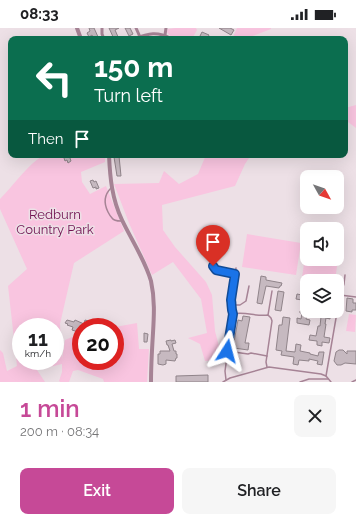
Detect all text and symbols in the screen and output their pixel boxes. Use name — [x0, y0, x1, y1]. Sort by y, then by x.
text: 08:33 — [20, 5, 59, 23]
text: 150 m — [94, 51, 173, 84]
icon: left — [28, 52, 80, 104]
text: Turn left — [94, 85, 163, 106]
icon: arrive — [71, 128, 93, 150]
text: Then — [28, 130, 63, 148]
north arrow — [300, 170, 344, 214]
map controls — [300, 170, 344, 318]
park label: Redburn Country Park — [16, 207, 94, 237]
button: sound — [300, 222, 344, 266]
pin — [196, 225, 230, 266]
icon: arrive — [202, 231, 224, 253]
button: layers — [300, 274, 344, 318]
speed limit sign: 20 — [72, 318, 124, 370]
text: 11 — [28, 327, 48, 351]
position arrow — [206, 330, 248, 372]
text: km/h — [25, 348, 51, 359]
text: 1 min — [20, 394, 80, 423]
button: close — [294, 395, 336, 437]
text: 200 m · 08:34 — [20, 424, 99, 439]
button: Exit — [20, 468, 174, 514]
button: Share — [182, 468, 336, 514]

